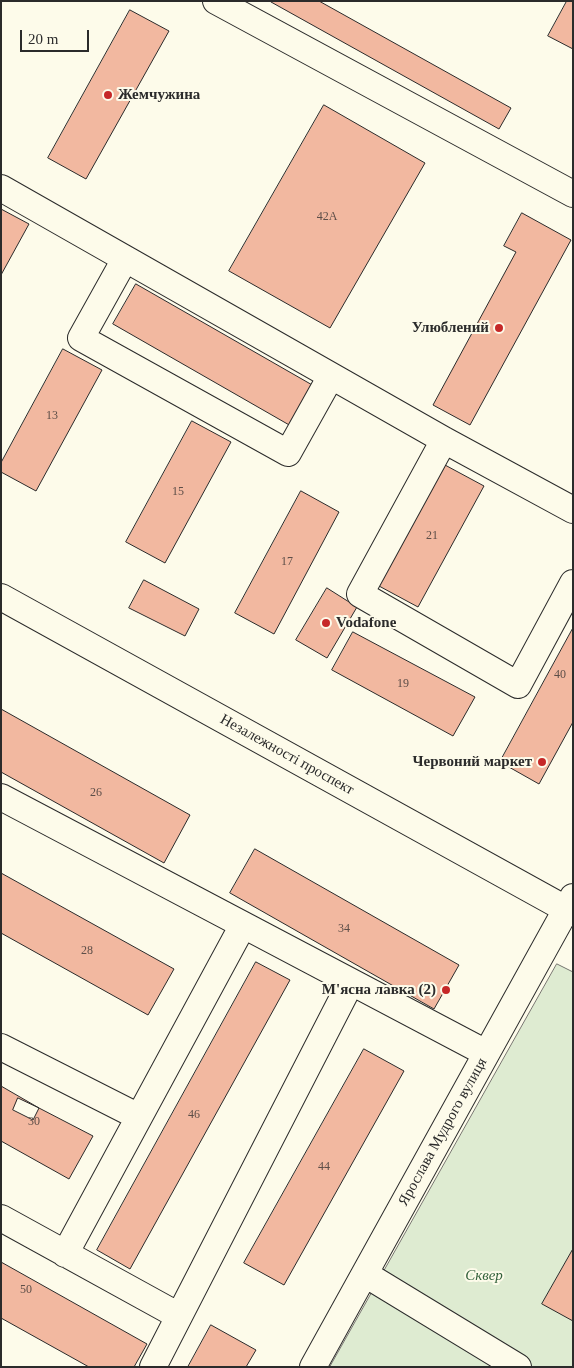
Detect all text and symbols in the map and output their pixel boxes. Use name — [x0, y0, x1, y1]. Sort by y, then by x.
scale bar — [22, 20, 91, 52]
text: 20 m — [28, 31, 58, 47]
place label: Жемчужина — [118, 86, 200, 104]
marker: Жемчужина — [102, 89, 114, 101]
house number: 42А — [317, 210, 337, 224]
place label: Улюблений — [412, 319, 489, 337]
marker: Улюблений — [493, 322, 505, 334]
house number: 13 — [46, 409, 58, 423]
house number: 15 — [172, 485, 184, 499]
house number: 21 — [426, 529, 438, 543]
house number: 17 — [281, 555, 293, 569]
place label: Vodafone — [336, 614, 396, 632]
marker: Vodafone — [320, 617, 332, 629]
house number: 40 — [554, 668, 566, 682]
house number: 19 — [397, 677, 409, 691]
street label: Незалежності проспект — [217, 711, 357, 799]
place label: Червоний маркет — [413, 753, 532, 771]
marker: Червоний маркет — [536, 756, 548, 768]
house number: 26 — [90, 786, 102, 800]
house number: 34 — [338, 922, 350, 936]
house number: 28 — [81, 944, 93, 958]
place label: М'ясна лавка (2) — [322, 981, 436, 999]
marker: М'ясна лавка (2) — [440, 984, 452, 996]
street label: Ярослава Мудрого вулиця — [395, 1055, 491, 1209]
house number: 46 — [188, 1108, 200, 1122]
house number: 30 — [28, 1115, 40, 1129]
house number: 44 — [318, 1160, 330, 1174]
park label: Сквер — [465, 1267, 503, 1285]
house number: 50 — [20, 1283, 32, 1297]

